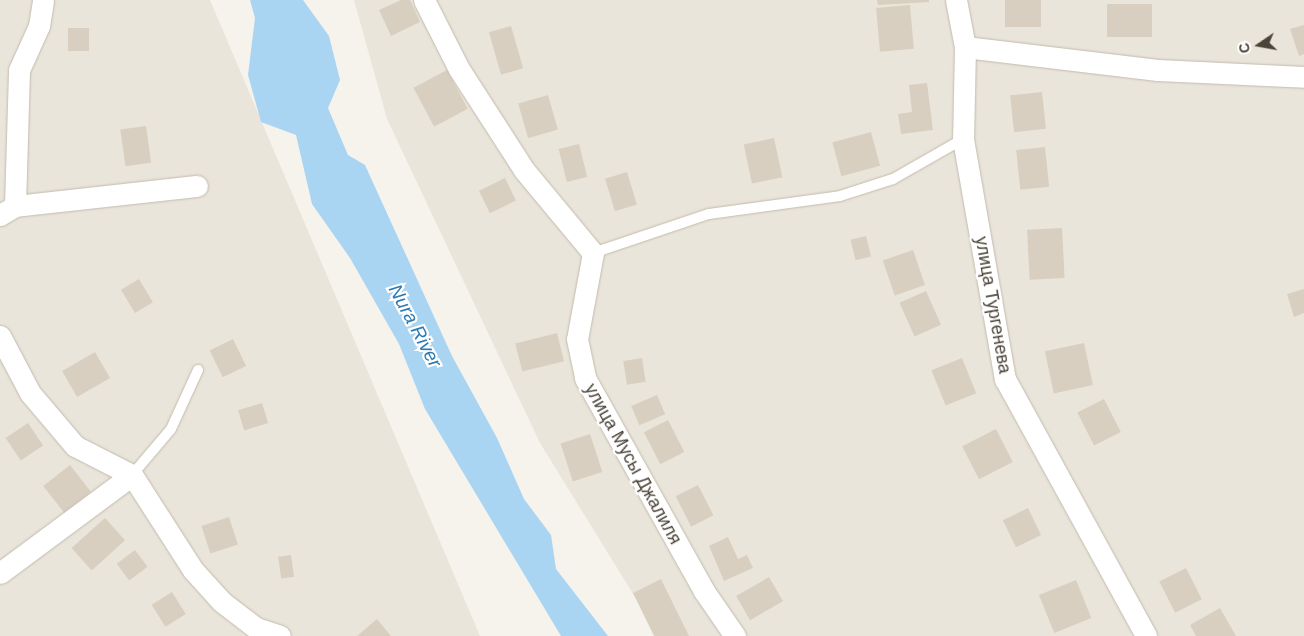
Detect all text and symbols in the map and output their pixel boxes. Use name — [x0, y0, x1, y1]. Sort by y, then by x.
north arrow — [1234, 20, 1284, 70]
text: С — [1235, 42, 1253, 55]
street label: улица Тургенева — [970, 235, 1016, 375]
water label: Nura River — [384, 281, 446, 371]
street label: улица Мусы Джалиля — [580, 380, 686, 548]

